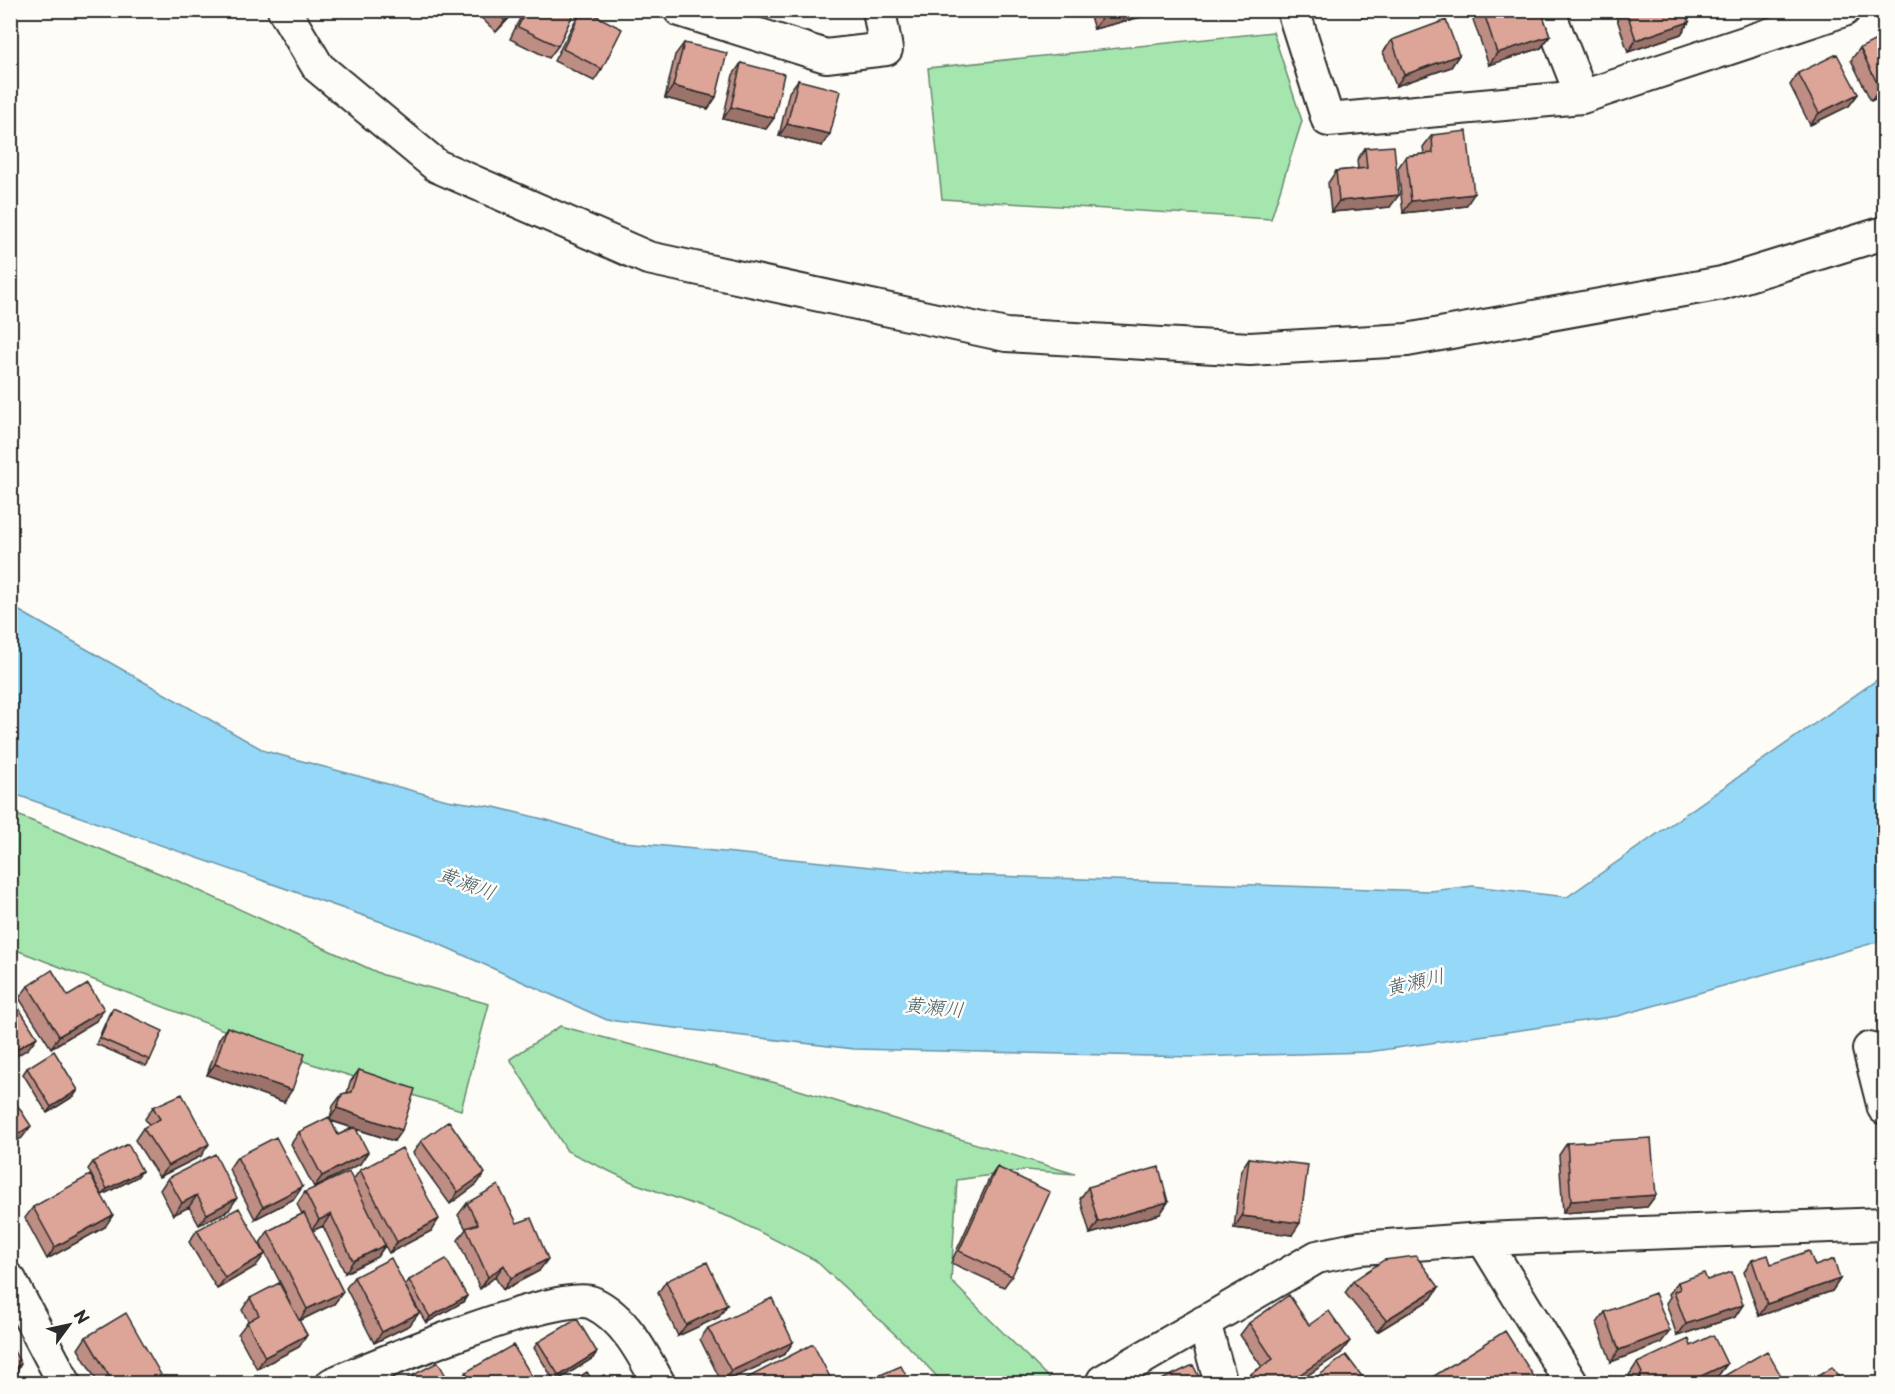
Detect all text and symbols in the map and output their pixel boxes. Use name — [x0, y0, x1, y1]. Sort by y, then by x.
water label: 黄瀬川 — [434, 857, 501, 907]
water label: 黄瀬川 — [1382, 960, 1447, 1002]
water label: 黄瀬川 — [903, 988, 966, 1024]
north arrow — [39, 1295, 99, 1355]
text: N — [69, 1304, 96, 1328]

